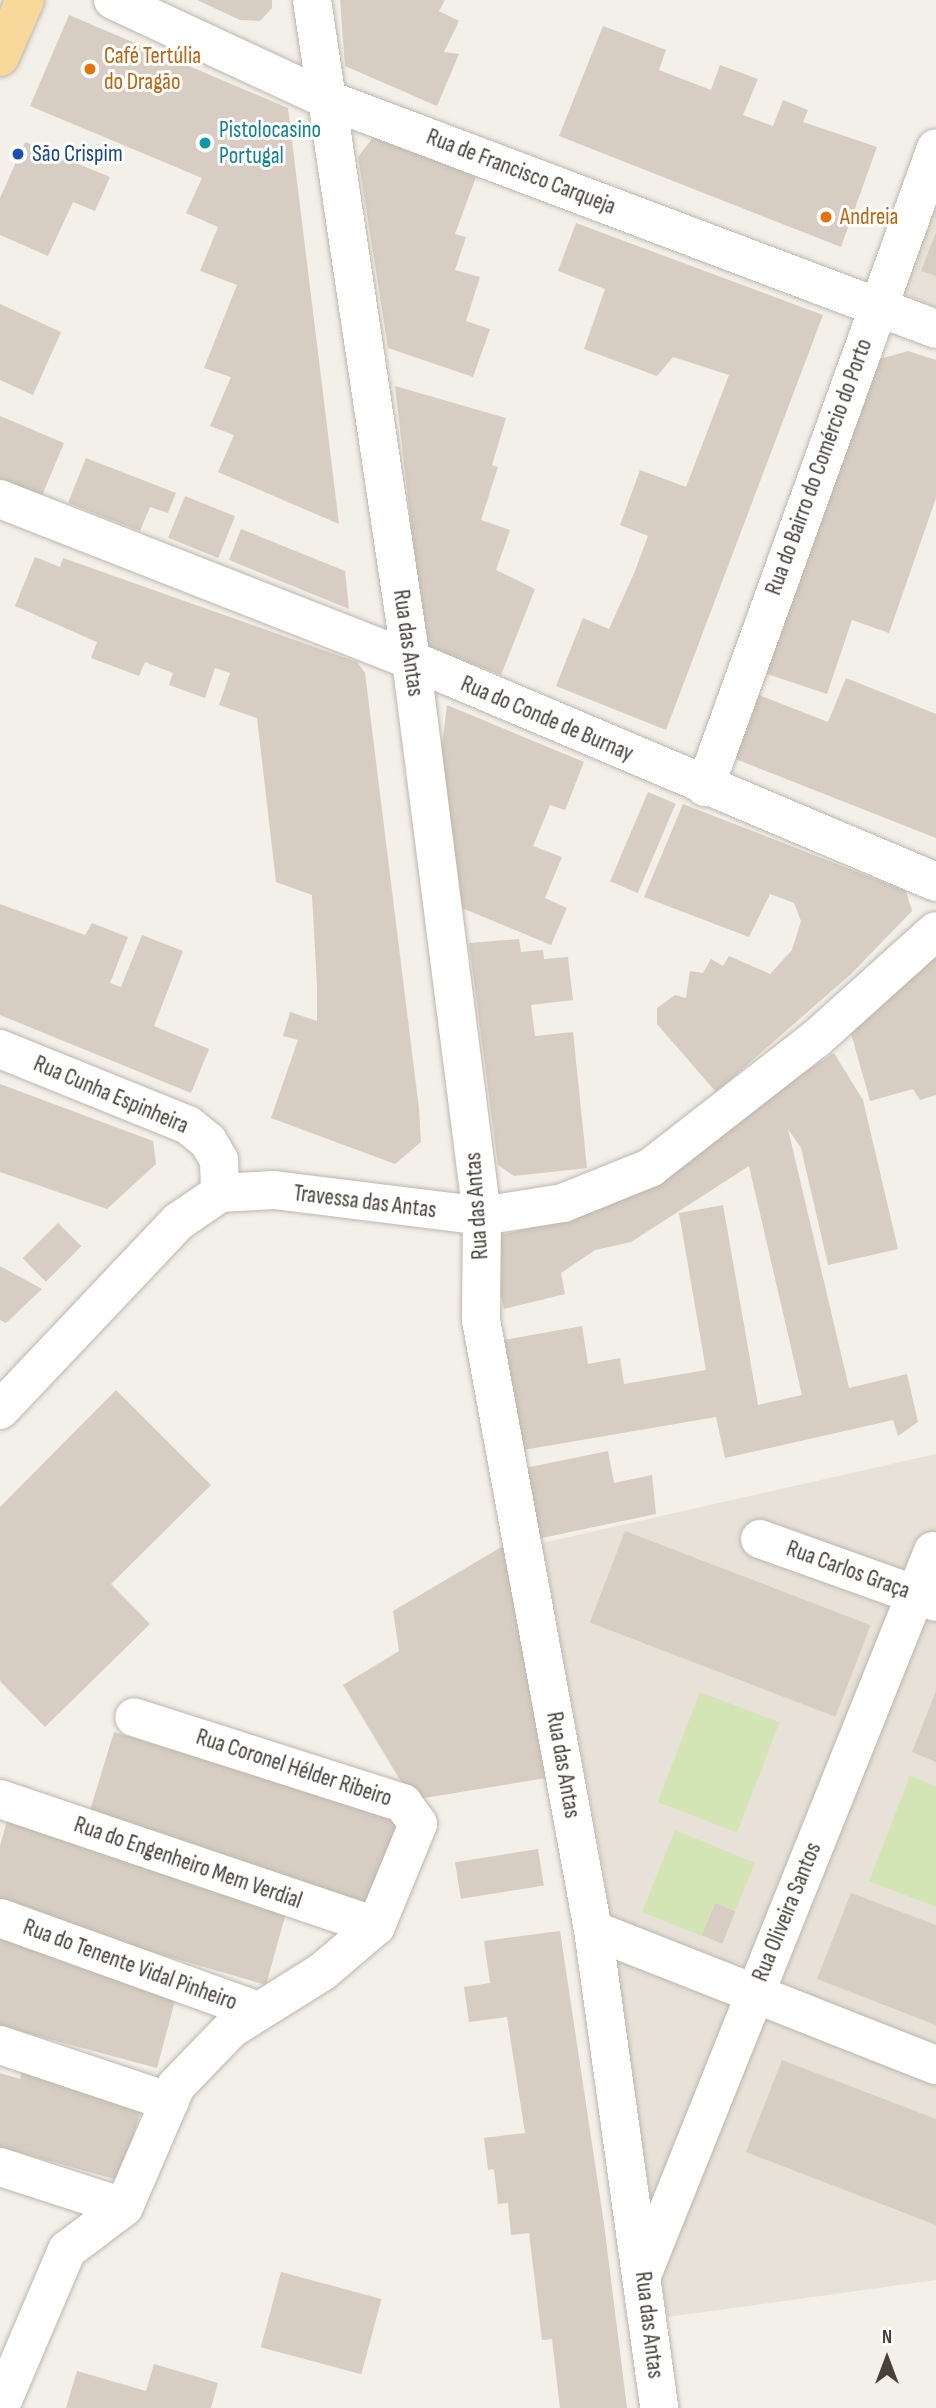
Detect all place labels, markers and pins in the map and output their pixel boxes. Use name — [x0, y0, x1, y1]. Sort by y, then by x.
place label: Café Tertúlia do Dragão — [104, 42, 201, 96]
marker: Café Tertúlia do Dragão — [82, 61, 98, 77]
place label: Pistolocasino Portugal — [219, 116, 321, 170]
marker: Pistolocasino Portugal — [197, 135, 213, 151]
place label: São Crispim — [32, 140, 123, 168]
marker: São Crispim — [10, 146, 26, 162]
place label: Andreia — [840, 203, 898, 231]
marker: Andreia — [818, 209, 834, 225]

